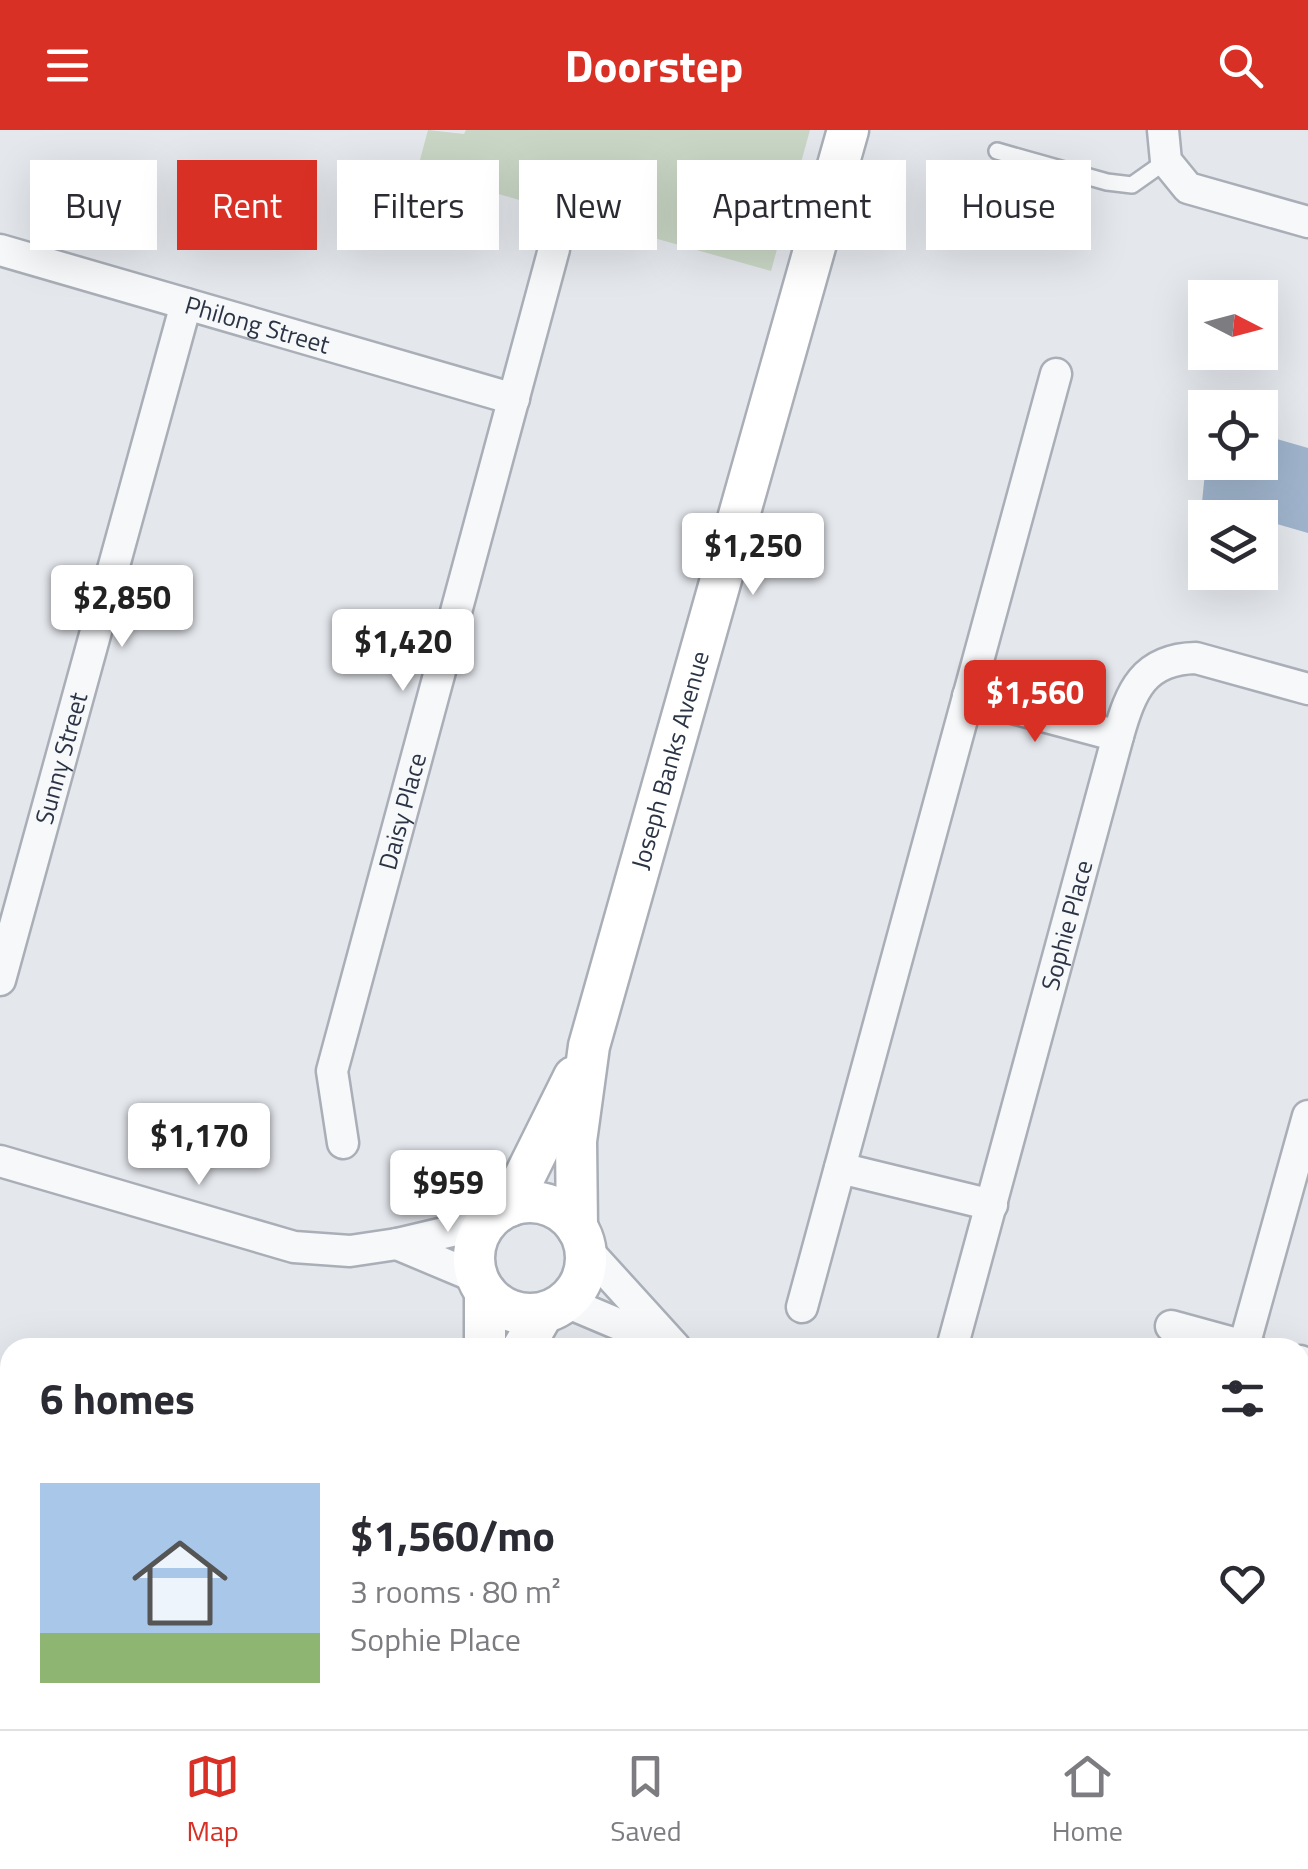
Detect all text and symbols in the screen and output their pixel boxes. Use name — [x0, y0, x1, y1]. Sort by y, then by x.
text: Doorstep — [565, 31, 743, 99]
icon: menu — [40, 38, 95, 93]
icon: search — [1213, 38, 1268, 93]
chip: Buy — [30, 160, 157, 250]
chip: Rent — [177, 160, 317, 250]
chip: Filters — [337, 160, 499, 250]
chip: New — [519, 160, 657, 250]
chip: Apartment — [677, 160, 906, 250]
chip: House — [926, 160, 1091, 250]
north arrow — [1188, 280, 1278, 370]
map controls — [1188, 280, 1278, 590]
street label: Philong Street — [181, 286, 334, 364]
button: locate — [1188, 390, 1278, 480]
button: layers — [1188, 500, 1278, 590]
pin: $1,250 — [672, 513, 834, 598]
text: $1,250 — [704, 521, 802, 569]
pin: $2,850 — [41, 565, 203, 650]
text: $2,850 — [73, 573, 171, 621]
pin: $1,420 — [322, 609, 484, 694]
text: $1,420 — [354, 617, 452, 665]
street label: Joseph Banks Avenue — [621, 646, 719, 874]
pin: $1,560 — [954, 660, 1116, 745]
text: $1,560 — [986, 668, 1084, 716]
street label: Sunny Street — [25, 688, 97, 829]
street label: Daisy Place — [368, 748, 436, 874]
street label: Sophie Place — [1031, 856, 1102, 995]
pin: $1,170 — [118, 1103, 280, 1188]
text: $1,170 — [150, 1111, 248, 1159]
pin: $959 — [389, 1150, 507, 1235]
text: $959 — [412, 1158, 484, 1206]
text: 6 homes — [40, 1366, 195, 1430]
icon: filters — [1215, 1371, 1270, 1426]
text: $1,560/mo — [350, 1503, 555, 1567]
icon: home — [120, 1523, 240, 1643]
icon: heart — [1215, 1556, 1270, 1611]
text: 3 rooms · 80 m² — [350, 1567, 561, 1615]
text: Sophie Place — [350, 1615, 521, 1663]
tab: Map — [185, 1749, 240, 1852]
tab: Saved — [610, 1749, 682, 1852]
tab: Home — [1052, 1749, 1123, 1852]

